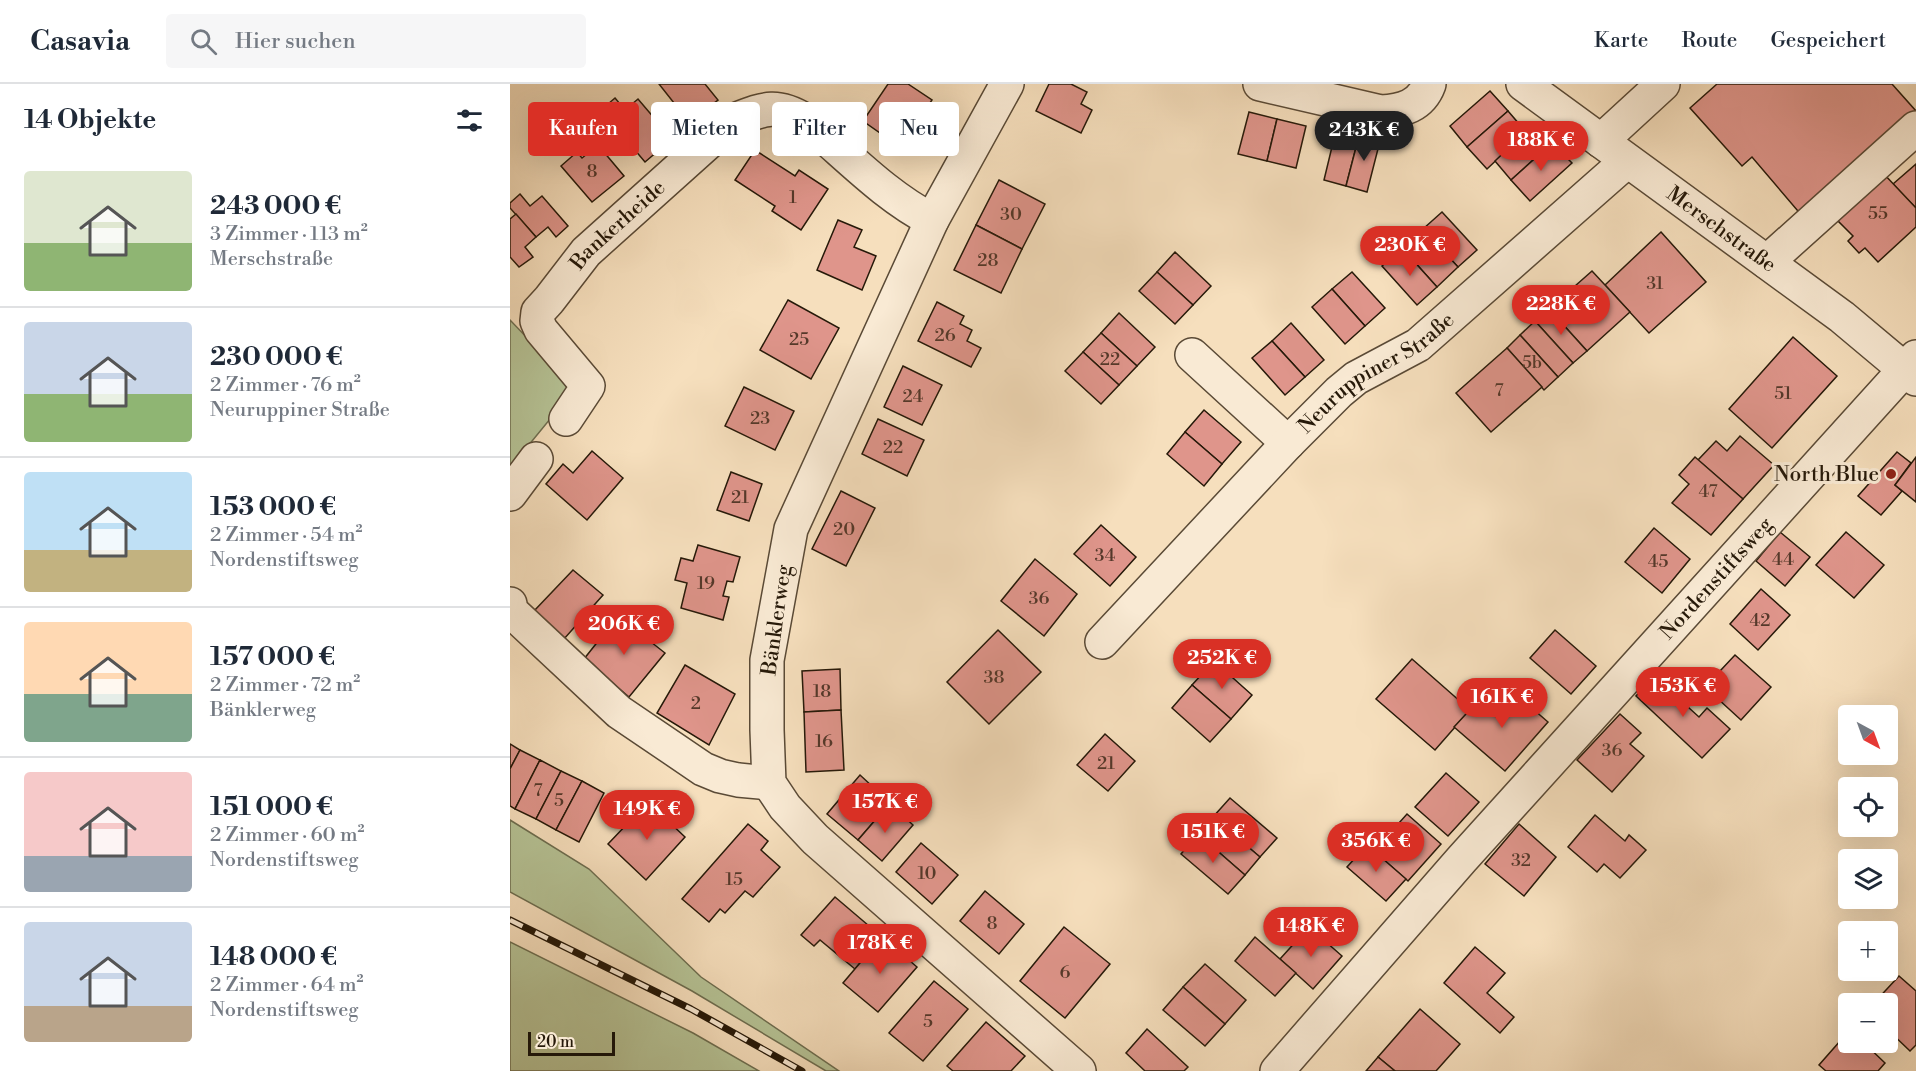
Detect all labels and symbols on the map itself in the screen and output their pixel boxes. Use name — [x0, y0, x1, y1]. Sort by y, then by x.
pin: 243K € — [1315, 111, 1413, 162]
pin: 188K € — [1492, 121, 1590, 172]
house number: 8 — [586, 160, 598, 183]
street label: Bankerheide — [564, 175, 671, 276]
street label: Merschstraße — [1661, 181, 1781, 279]
house number: 1 — [789, 186, 797, 209]
house number: 55 — [1868, 202, 1888, 225]
house number: 30 — [1000, 203, 1022, 226]
pin: 230K € — [1361, 226, 1459, 277]
house number: 28 — [977, 249, 999, 272]
house number: 31 — [1646, 272, 1664, 295]
pin: 228K € — [1512, 285, 1610, 336]
street label: Neuruppiner Straße — [1293, 307, 1460, 439]
house number: 26 — [934, 324, 956, 347]
house number: 25 — [789, 328, 809, 351]
house number: 22 — [1100, 348, 1120, 371]
house number: 5b — [1522, 351, 1542, 374]
house number: 7 — [1494, 379, 1504, 402]
house number: 51 — [1774, 382, 1792, 405]
house number: 24 — [902, 385, 924, 408]
house number: 23 — [750, 407, 770, 430]
house number: 22 — [883, 436, 903, 459]
place label: North Blue — [1774, 462, 1879, 488]
marker: North Blue — [1884, 467, 1898, 481]
house number: 47 — [1698, 480, 1718, 503]
house number: 21 — [731, 486, 749, 509]
street label: Nordenstiftsweg — [1655, 512, 1779, 645]
house number: 20 — [833, 518, 855, 541]
house number: 34 — [1095, 544, 1116, 567]
house number: 44 — [1772, 548, 1794, 571]
house number: 45 — [1648, 550, 1668, 573]
street label: Bänklerweg — [756, 563, 798, 678]
house number: 19 — [697, 572, 715, 595]
house number: 36 — [1029, 587, 1050, 610]
pin: 206K € — [575, 605, 673, 656]
house number: 42 — [1750, 609, 1770, 632]
pin: 252K € — [1173, 639, 1271, 690]
house number: 38 — [984, 666, 1004, 689]
pin: 153K € — [1634, 667, 1732, 718]
pin: 161K € — [1453, 678, 1551, 729]
house number: 18 — [813, 680, 831, 703]
house number: 2 — [691, 692, 701, 715]
north arrow — [1838, 705, 1898, 765]
house number: 16 — [815, 730, 833, 753]
house number: 36 — [1602, 739, 1623, 762]
house number: 21 — [1097, 752, 1115, 775]
house number: 7 — [533, 779, 543, 802]
pin: 157K € — [836, 783, 934, 834]
house number: 5 — [554, 789, 564, 812]
pin: 149K € — [598, 790, 696, 841]
pin: 151K € — [1164, 813, 1262, 864]
pin: 356K € — [1327, 822, 1425, 873]
house number: 32 — [1511, 849, 1531, 872]
house number: 10 — [917, 862, 937, 885]
house number: 15 — [725, 868, 743, 891]
pin: 148K € — [1262, 907, 1360, 958]
house number: 8 — [986, 912, 998, 935]
pin: 178K € — [831, 924, 929, 975]
house number: 6 — [1060, 961, 1071, 984]
house number: 5 — [923, 1010, 933, 1033]
scale bar — [528, 1029, 615, 1056]

